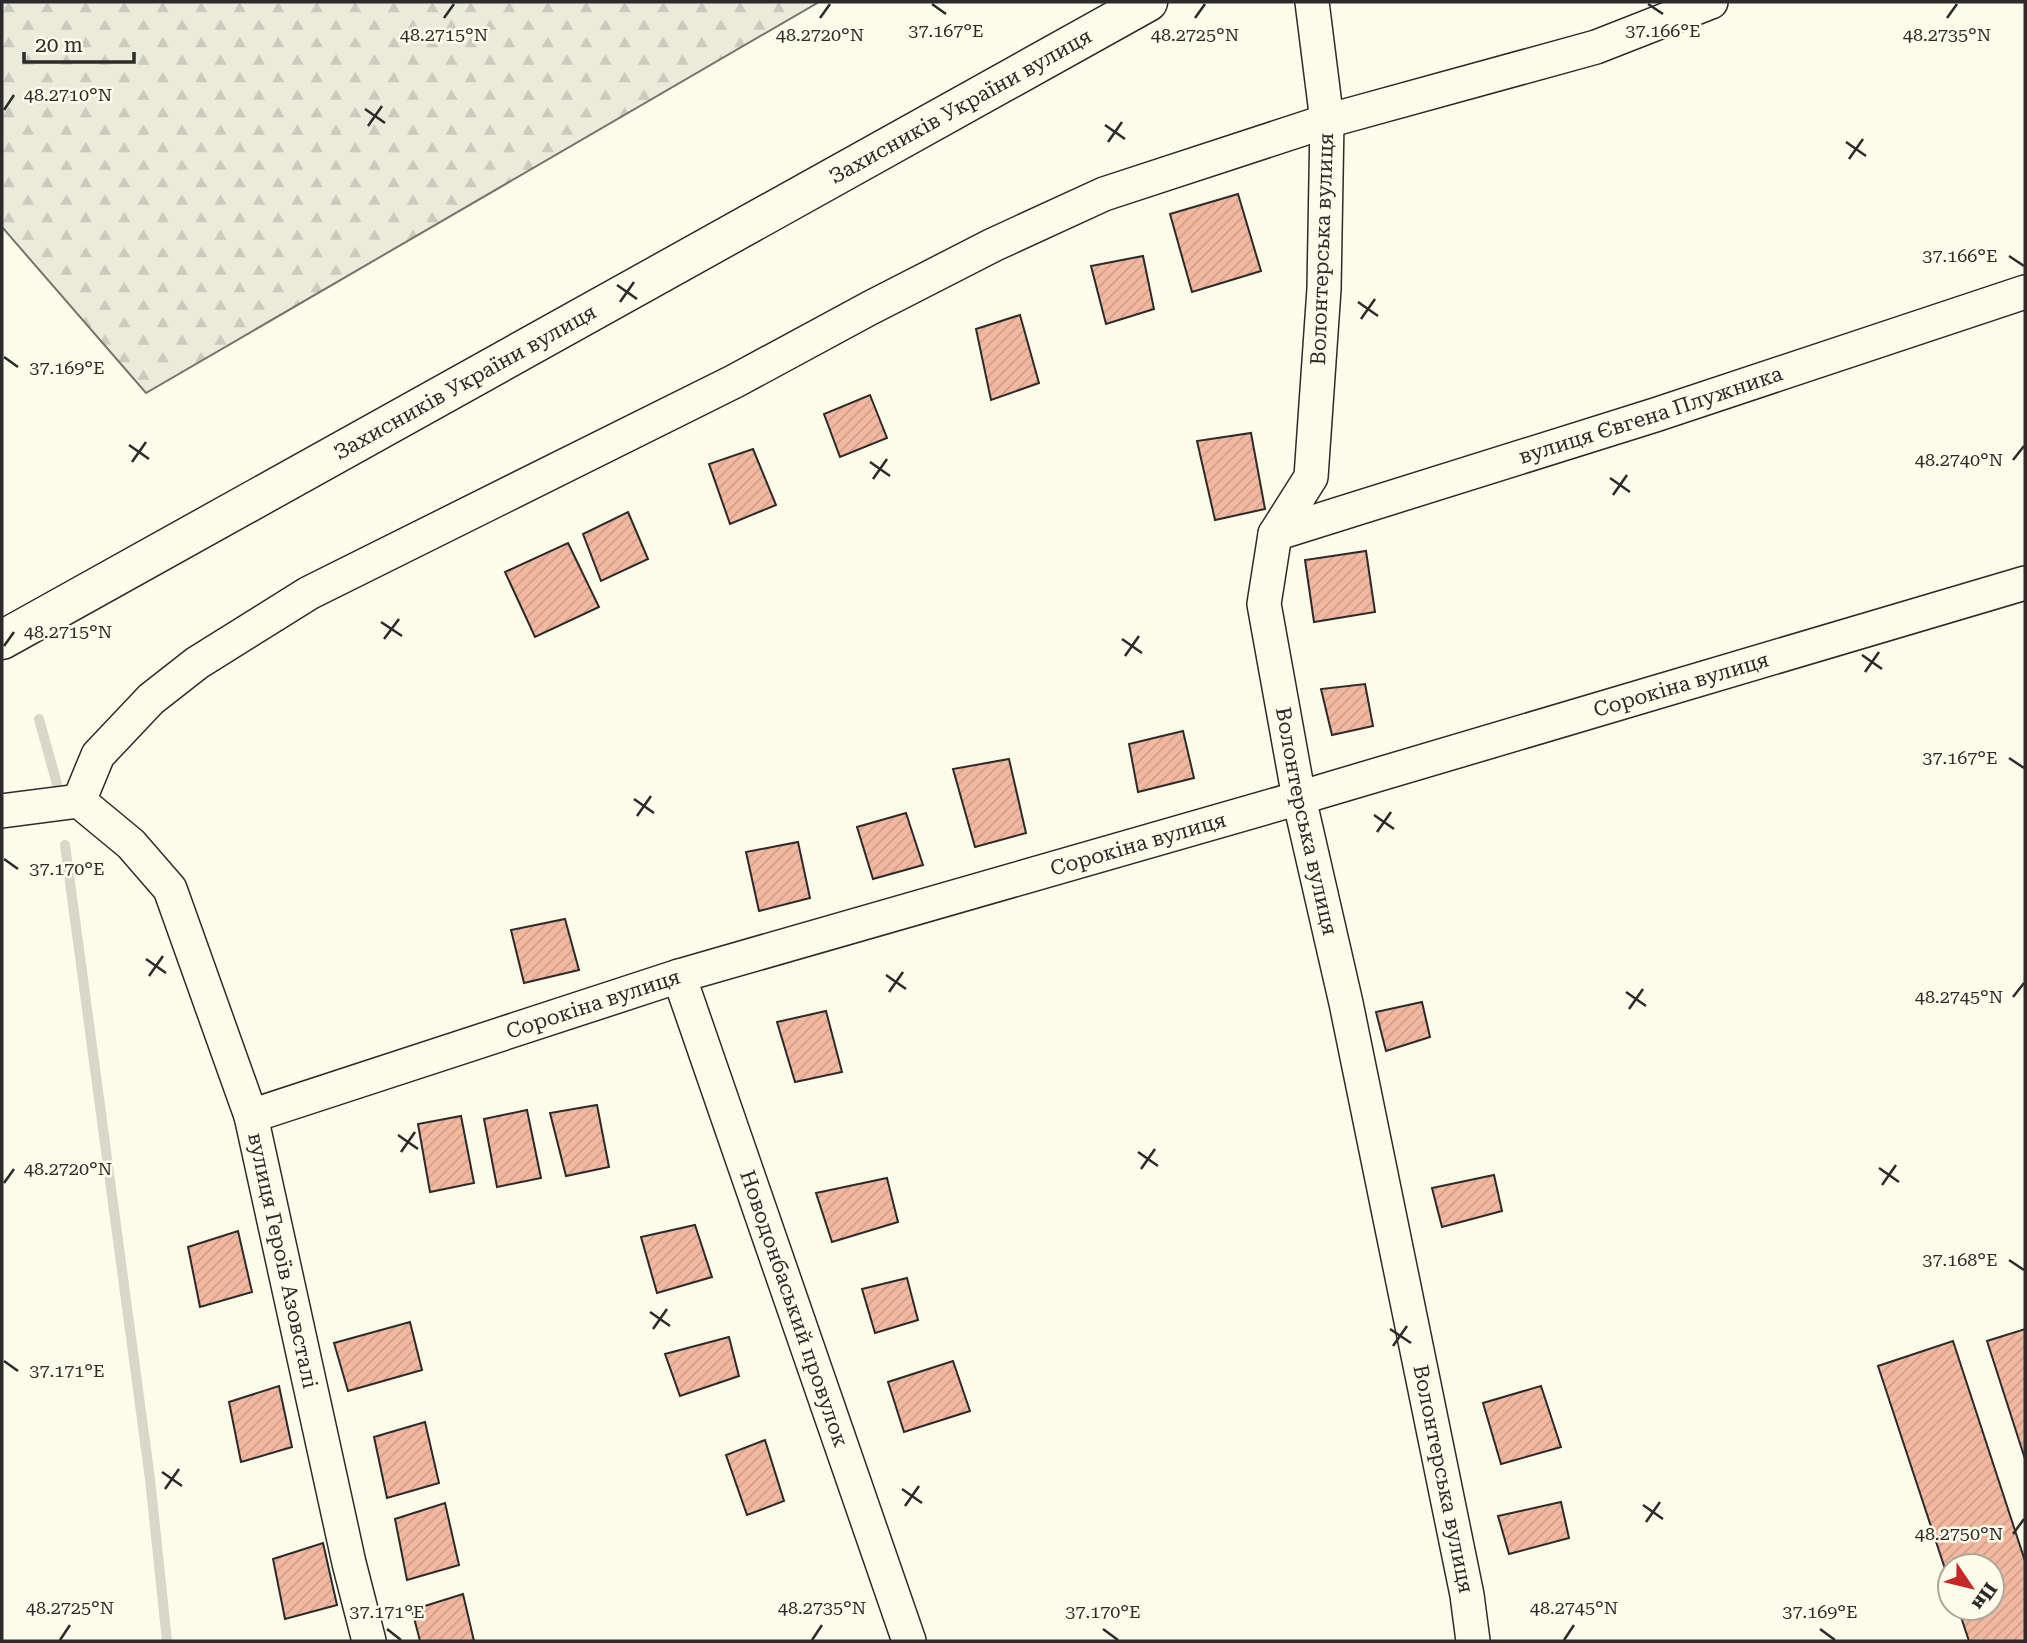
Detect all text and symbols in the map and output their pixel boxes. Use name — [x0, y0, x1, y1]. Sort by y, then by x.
text: 37.167°E — [908, 20, 984, 41]
text: 37.166°E — [1625, 20, 1701, 41]
scale bar — [24, 21, 135, 65]
text: 48.2715°N — [400, 24, 488, 45]
text: 48.2720°N — [776, 24, 864, 45]
street label: Захисників України вулиця — [825, 24, 1096, 189]
text: 48.2725°N — [1151, 24, 1239, 45]
text: 48.2735°N — [1903, 24, 1991, 45]
text: 20 m — [35, 33, 83, 57]
text: 48.2710°N — [24, 84, 112, 105]
street label: Волонтерська вулиця — [1306, 132, 1338, 366]
text: 37.166°E — [1922, 245, 1998, 266]
street label: Захисників України вулиця — [330, 300, 600, 465]
text: 37.169°E — [29, 357, 105, 378]
street label: вулиця Євгена Плужника — [1516, 361, 1786, 469]
text: 48.2740°N — [1915, 449, 2003, 470]
text: 48.2715°N — [24, 621, 112, 642]
street label: Сорокіна вулиця — [1591, 647, 1772, 722]
street label: Волонтерська вулиця — [1271, 705, 1342, 938]
text: 37.167°E — [1922, 747, 1998, 768]
street label: Сорокіна вулиця — [1047, 808, 1229, 881]
text: 37.170°E — [29, 858, 105, 879]
street label: Сорокіна вулиця — [503, 964, 683, 1044]
text: 48.2745°N — [1915, 986, 2003, 1007]
street label: вулиця Героїв Азовсталі — [243, 1130, 322, 1391]
text: 48.2720°N — [24, 1158, 112, 1179]
street label: Новодонбаський провулок — [735, 1167, 853, 1450]
text: 37.168°E — [1922, 1249, 1998, 1270]
text: 37.171°E — [29, 1360, 105, 1381]
street label: Волонтерська вулиця — [1408, 1363, 1478, 1595]
text: 48.2750°N — [1915, 1523, 2003, 1544]
north arrow — [1936, 1552, 2006, 1622]
text: Пн — [1967, 1578, 2002, 1615]
text: 48.2725°N — [26, 1597, 114, 1618]
text: 48.2735°N — [778, 1597, 866, 1618]
text: 48.2745°N — [1530, 1597, 1618, 1618]
text: 37.171°E — [349, 1601, 425, 1622]
text: 37.170°E — [1065, 1601, 1141, 1622]
text: 37.169°E — [1782, 1601, 1858, 1622]

